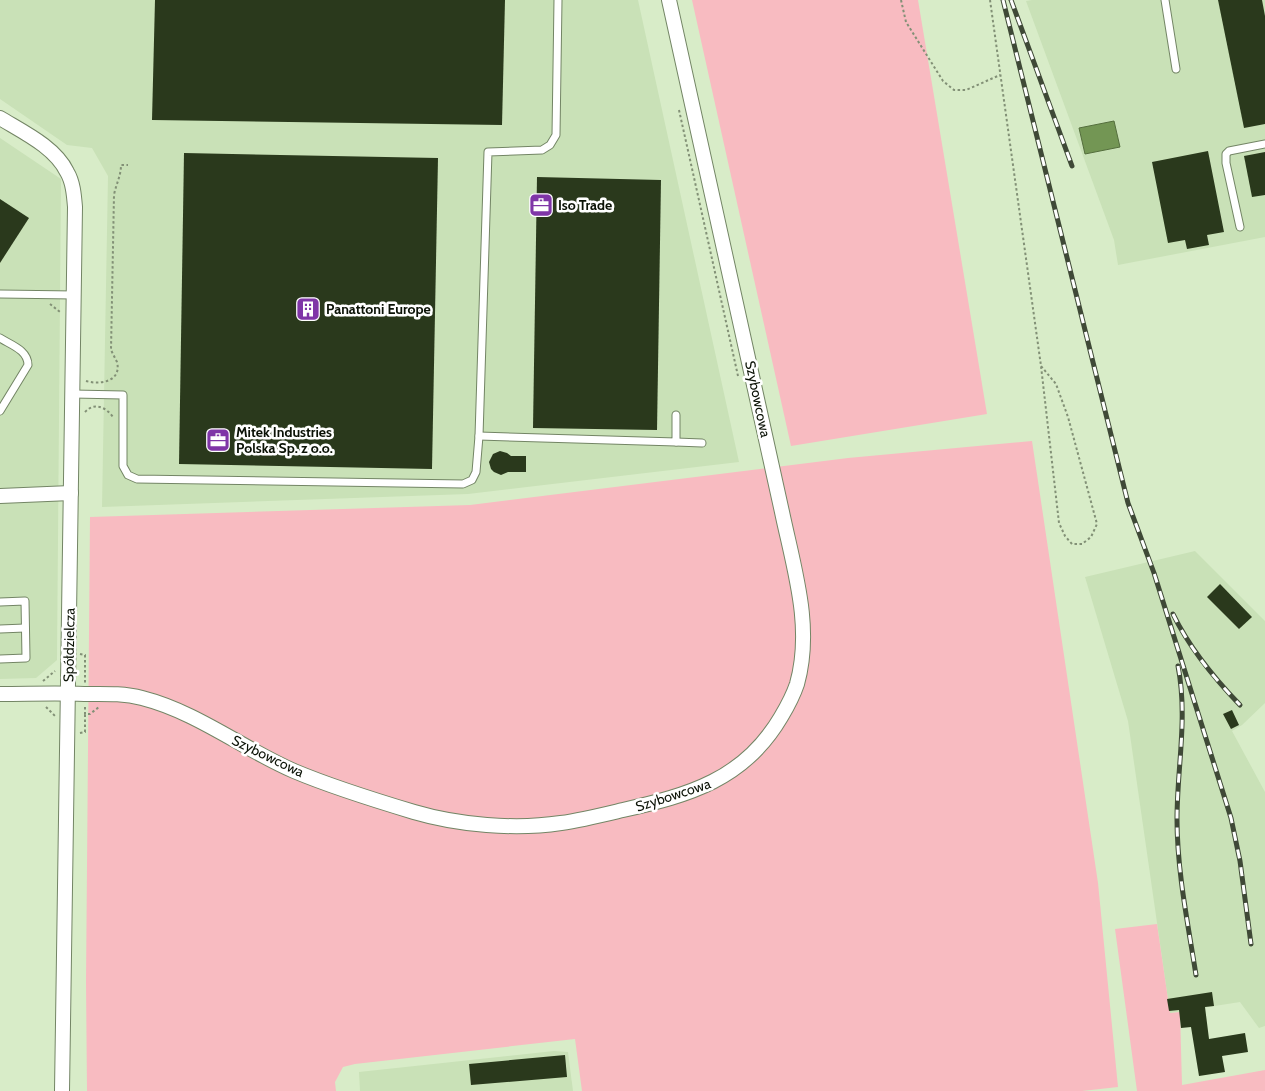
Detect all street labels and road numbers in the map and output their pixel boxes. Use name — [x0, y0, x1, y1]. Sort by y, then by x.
street label: Szybowcowa — [741, 359, 775, 439]
street label: Spółdzielcza — [59, 607, 79, 682]
street label: Szybowcowa — [229, 731, 307, 781]
street label: Szybowcowa — [633, 774, 713, 816]

